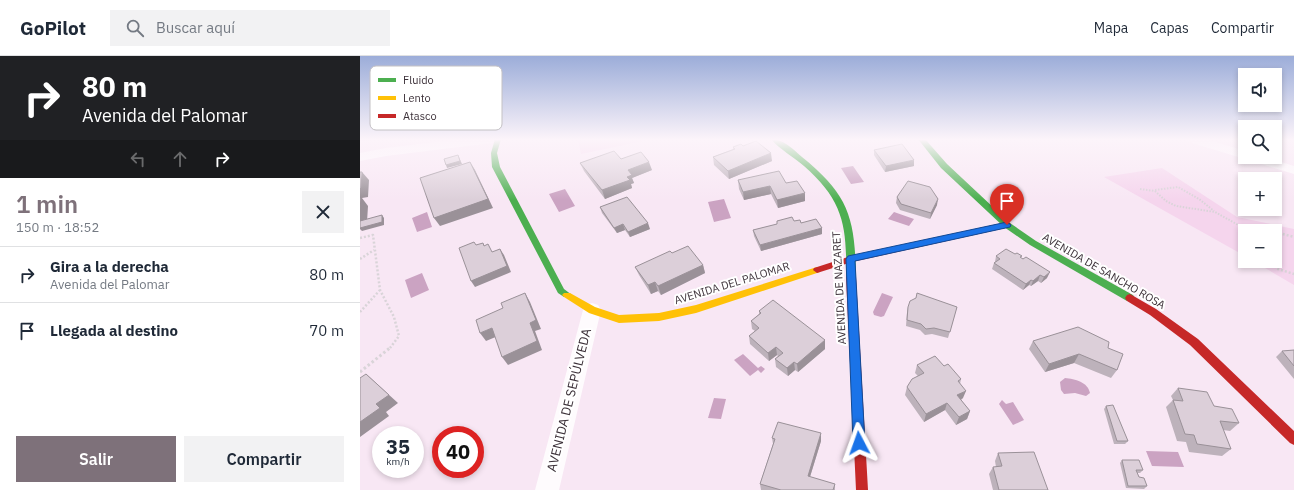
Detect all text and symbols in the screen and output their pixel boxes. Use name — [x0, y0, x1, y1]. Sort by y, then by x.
search box — [110, 10, 390, 46]
text: GoPilot — [20, 16, 86, 40]
icon: search — [124, 17, 146, 39]
text: Buscar aquí — [156, 18, 235, 37]
text: Mapa — [1094, 19, 1128, 37]
text: Capas — [1150, 19, 1189, 37]
text: Compartir — [1211, 19, 1274, 37]
legend — [370, 66, 502, 130]
text: 80 m — [82, 68, 147, 105]
map controls — [1238, 68, 1282, 268]
button: sound — [1238, 68, 1282, 112]
icon: right — [16, 72, 68, 124]
text: Fluido — [403, 73, 434, 87]
text: Lento — [403, 91, 431, 105]
text: Avenida del Palomar — [82, 104, 248, 127]
text: Atasco — [403, 109, 437, 123]
button: search — [1238, 120, 1282, 164]
icon: left — [127, 148, 149, 170]
icon: ahead — [169, 148, 191, 170]
icon: right — [211, 148, 233, 170]
button: + — [1238, 172, 1282, 216]
pin — [990, 184, 1024, 225]
text: 1 min — [16, 188, 78, 220]
icon: arrive — [996, 190, 1018, 212]
button: close — [302, 191, 344, 233]
text: 150 m · 18:52 — [16, 219, 99, 236]
button: − — [1238, 224, 1282, 268]
street label: AVENIDA DE NAZARET — [829, 230, 849, 345]
street label: AVENIDA DE SANCHO ROSA — [1040, 230, 1168, 312]
text: Gira a la derecha — [50, 257, 169, 276]
street label: AVENIDA DEL PALOMAR — [673, 259, 791, 307]
icon: right — [16, 264, 38, 286]
text: 80 m — [309, 265, 344, 284]
text: Avenida del Palomar — [50, 276, 170, 293]
icon: arrive — [16, 320, 38, 342]
text: Llegada al destino — [50, 321, 178, 340]
text: 70 m — [309, 321, 344, 340]
street label: AVENIDA DE SEPÚLVEDA — [543, 326, 595, 473]
position arrow — [838, 422, 880, 464]
speed limit sign: 40 — [432, 426, 484, 478]
text: 35 — [386, 433, 410, 460]
button: Salir — [16, 436, 176, 482]
button: Compartir — [184, 436, 344, 482]
text: km/h — [386, 455, 410, 468]

